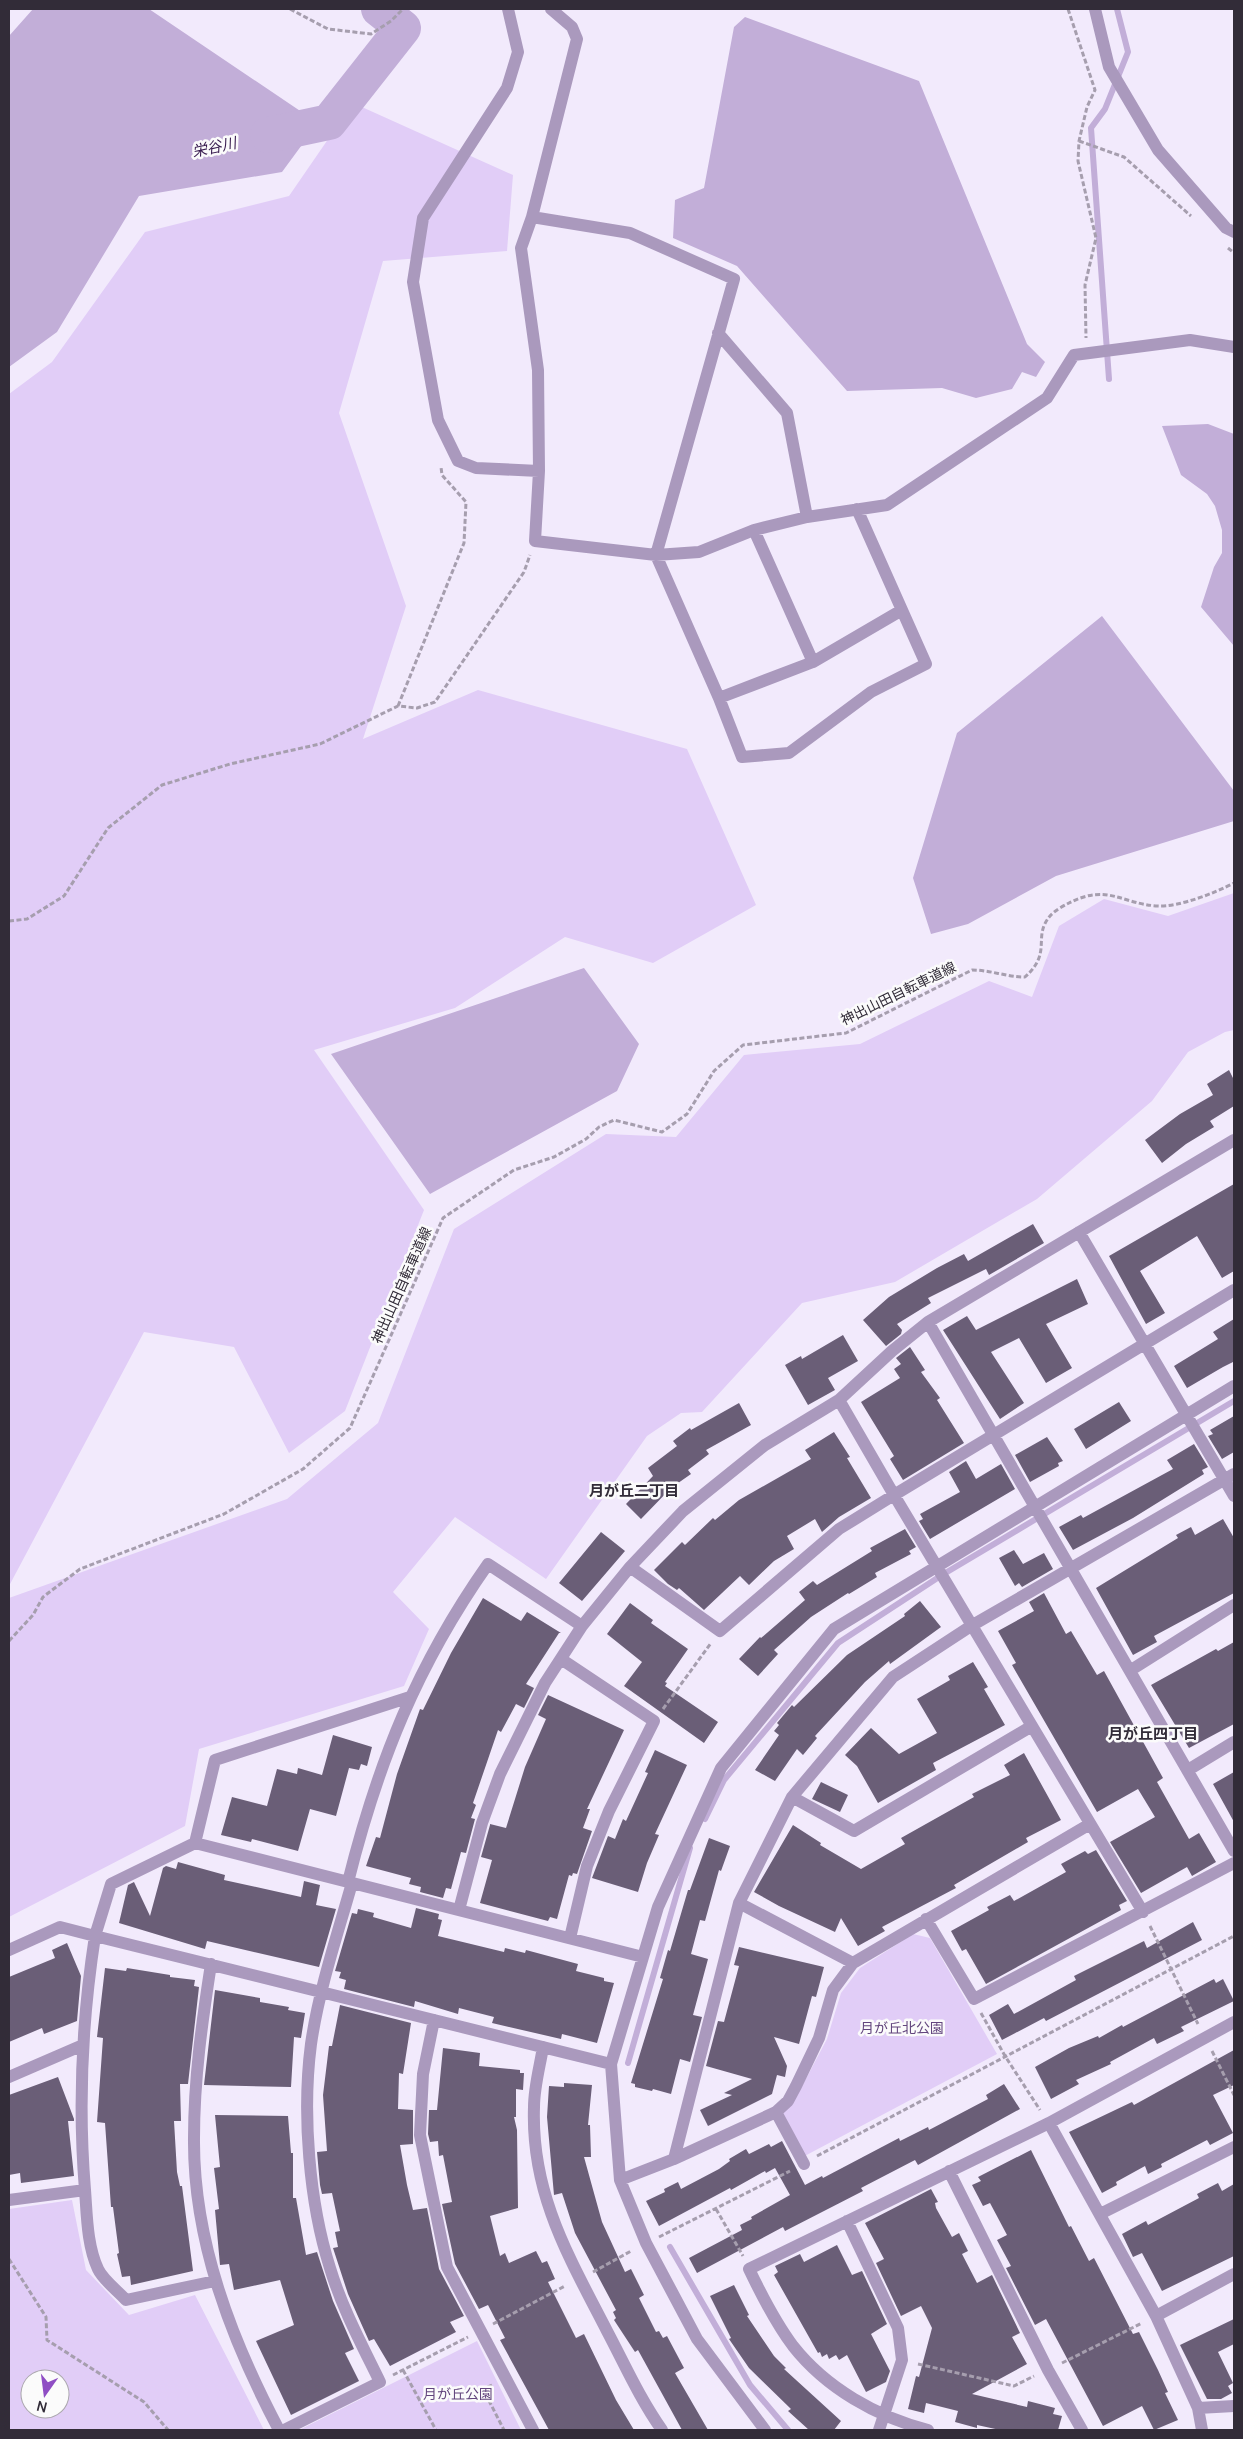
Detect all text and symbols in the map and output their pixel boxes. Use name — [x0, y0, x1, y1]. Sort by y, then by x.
water label: 栄谷川 — [190, 132, 240, 162]
street label: 神出山田自転車道線 — [837, 957, 959, 1029]
street label: 神出山田自転車道線 — [367, 1224, 435, 1346]
district label: 月が丘二丁目 — [589, 1480, 679, 1501]
district label: 月が丘四丁目 — [1108, 1723, 1198, 1744]
park label: 月が丘北公園 — [860, 2018, 944, 2037]
north arrow — [20, 2369, 70, 2419]
park label: 月が丘公園 — [423, 2384, 493, 2403]
text: N — [35, 2397, 49, 2418]

